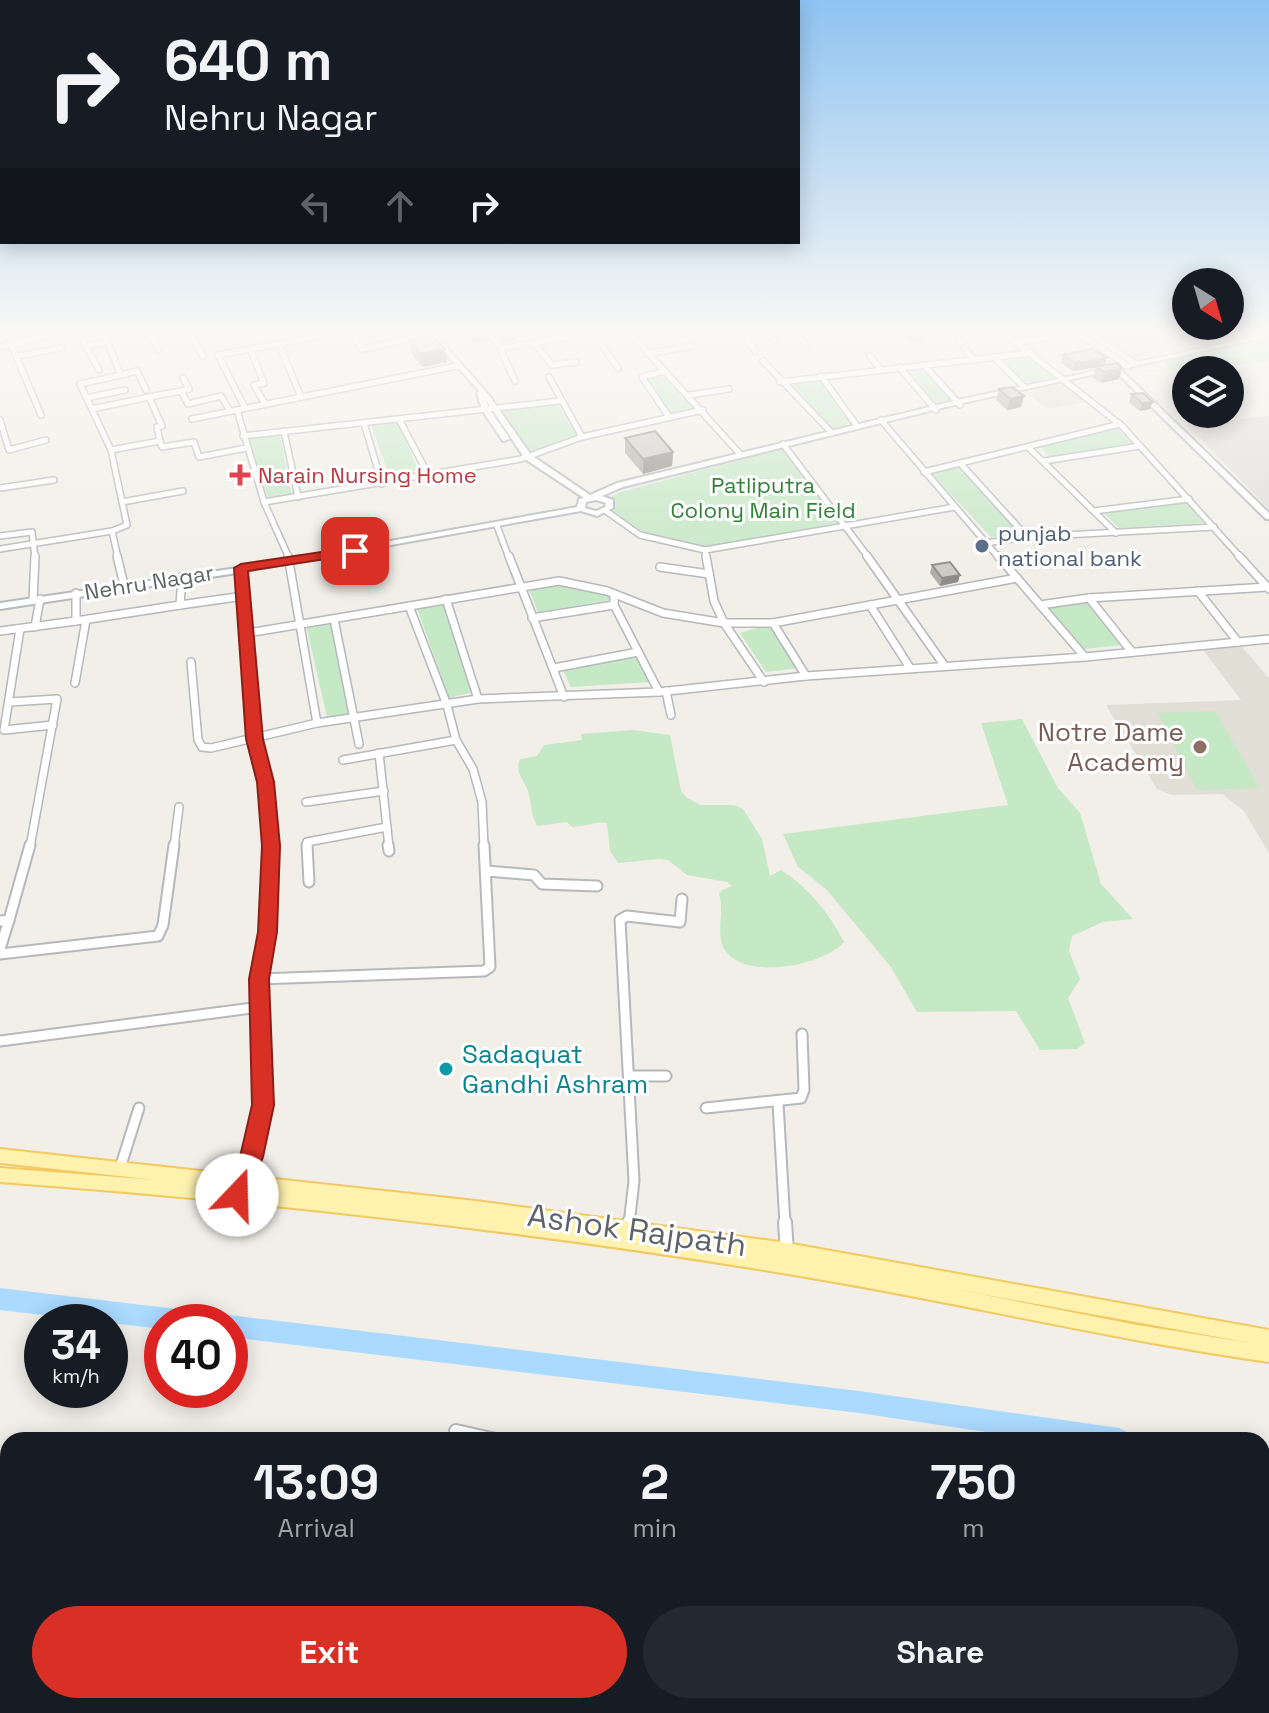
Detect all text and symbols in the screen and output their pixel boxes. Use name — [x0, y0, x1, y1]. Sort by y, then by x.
text: 640 m — [164, 25, 333, 96]
icon: right — [32, 32, 136, 136]
text: Nehru Nagar — [164, 95, 378, 141]
icon: left — [294, 184, 338, 228]
icon: ahead — [378, 184, 422, 228]
icon: right — [462, 184, 506, 228]
north arrow — [1172, 268, 1244, 340]
map controls — [1172, 268, 1244, 428]
button: layers — [1172, 356, 1244, 428]
place label: Narain Nursing Home — [258, 461, 477, 489]
marker: Narain Nursing Home — [229, 464, 251, 486]
park label: Patliputra Colony Main Field — [670, 471, 856, 524]
pin — [321, 517, 389, 585]
place label: punjab national bank — [998, 519, 1142, 572]
icon: arrive — [333, 529, 377, 573]
marker: punjab national bank — [973, 537, 991, 555]
street label: Nehru Nagar — [82, 558, 216, 606]
place label: Notre Dame Academy — [1038, 715, 1184, 779]
marker: Notre Dame Academy — [1191, 738, 1209, 756]
place label: Sadaquat Gandhi Ashram — [462, 1037, 648, 1101]
marker: Sadaquat Gandhi Ashram — [437, 1060, 455, 1078]
position arrow — [195, 1153, 279, 1237]
street label: Ashok Rajpath — [525, 1195, 749, 1265]
speed limit sign: 40 — [144, 1304, 248, 1408]
text: 34 — [51, 1320, 101, 1371]
text: km/h — [52, 1363, 100, 1389]
text: 13:09 — [253, 1452, 379, 1513]
text: 2 — [640, 1452, 669, 1513]
text: 750 — [930, 1452, 1017, 1513]
text: Arrival — [278, 1511, 355, 1545]
text: min — [632, 1511, 677, 1545]
text: m — [962, 1511, 985, 1545]
button: Exit — [32, 1606, 627, 1698]
button: Share — [643, 1606, 1238, 1698]

